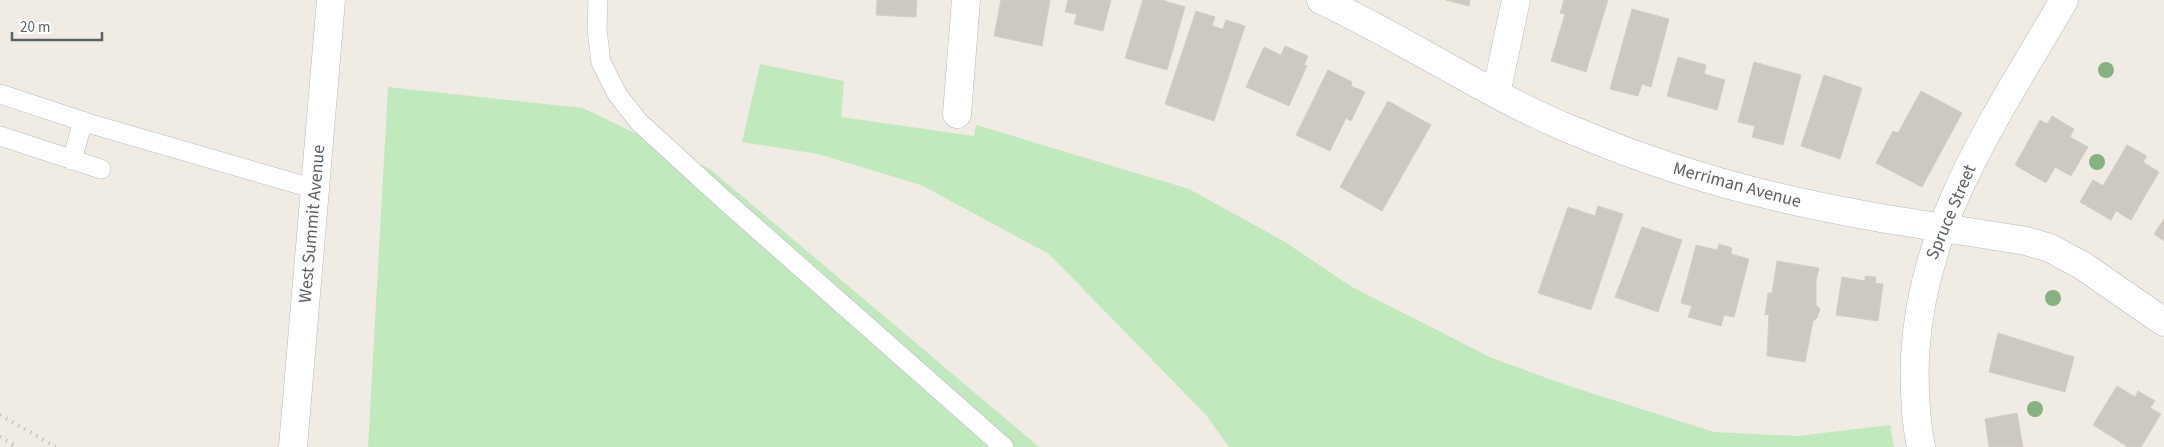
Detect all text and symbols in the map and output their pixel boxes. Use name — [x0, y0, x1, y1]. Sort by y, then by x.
scale bar — [12, 10, 102, 42]
text: 20 m — [20, 17, 50, 38]
street label: West Summit Avenue — [293, 144, 331, 304]
street label: Merriman Avenue — [1670, 156, 1804, 214]
street label: Spruce Street — [1920, 161, 1982, 263]

